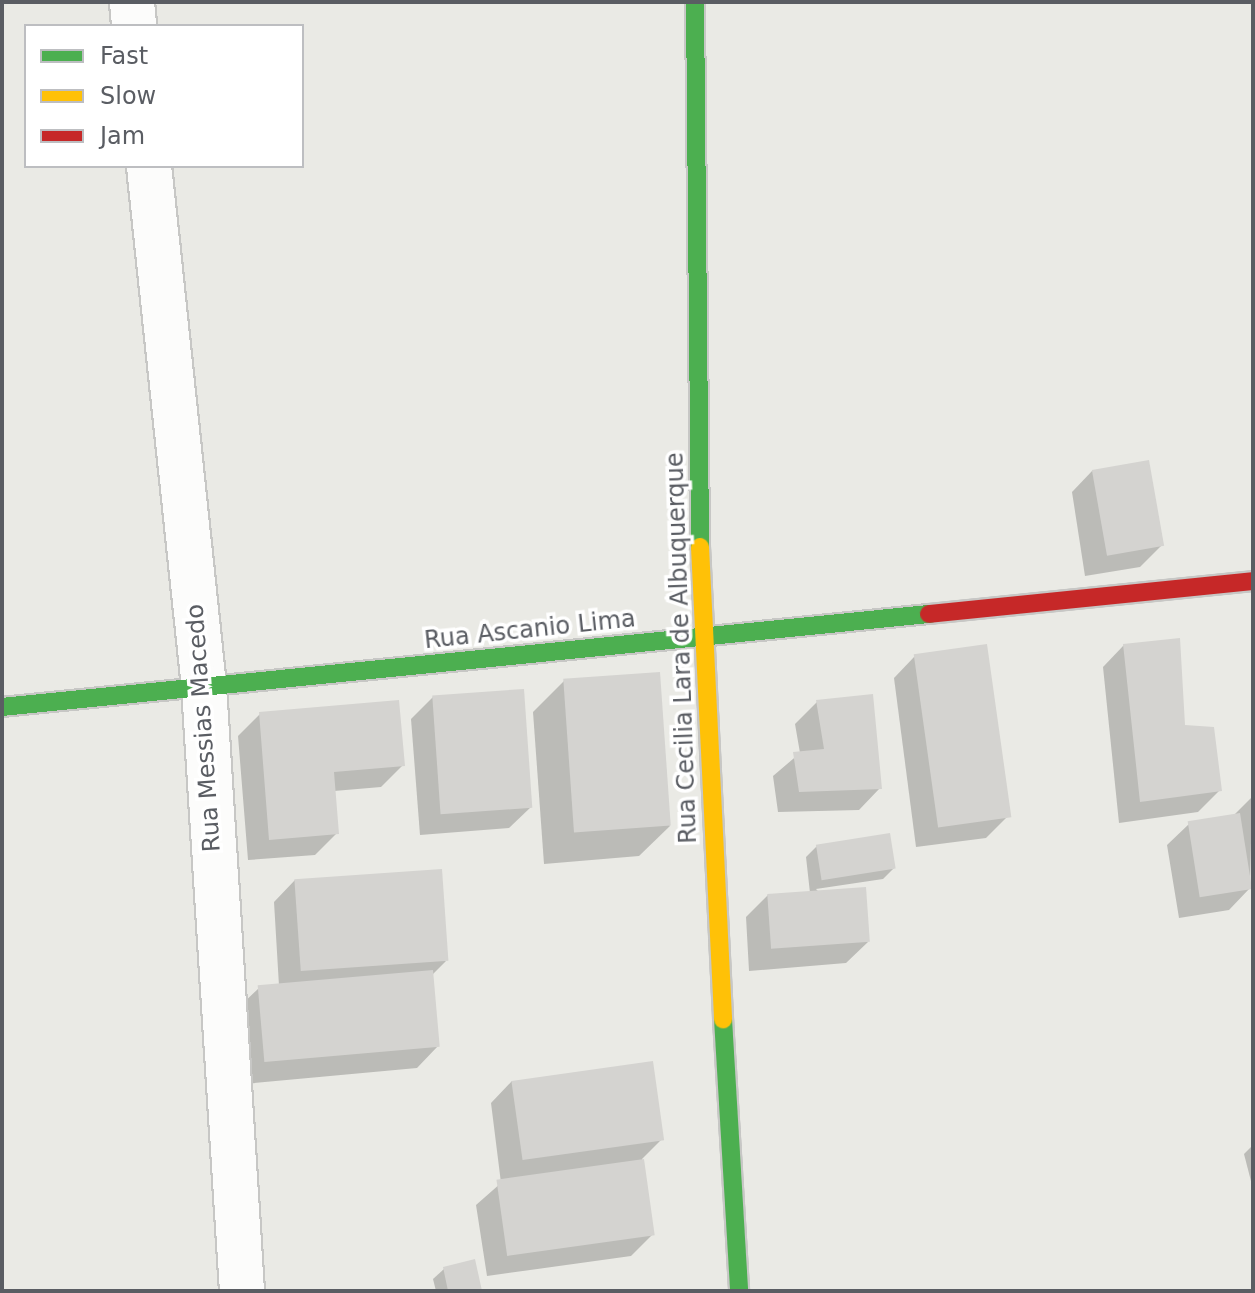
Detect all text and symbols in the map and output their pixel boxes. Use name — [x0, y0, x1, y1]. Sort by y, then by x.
legend — [24, 24, 304, 168]
text: Fast — [100, 42, 148, 70]
text: Slow — [100, 82, 156, 110]
text: Jam — [100, 122, 145, 150]
street label: Rua Cecilia Lara de Albuquerque — [661, 452, 703, 844]
street label: Rua Messias Macedo — [181, 603, 227, 853]
street label: Rua Ascanio Lima — [423, 605, 637, 655]

